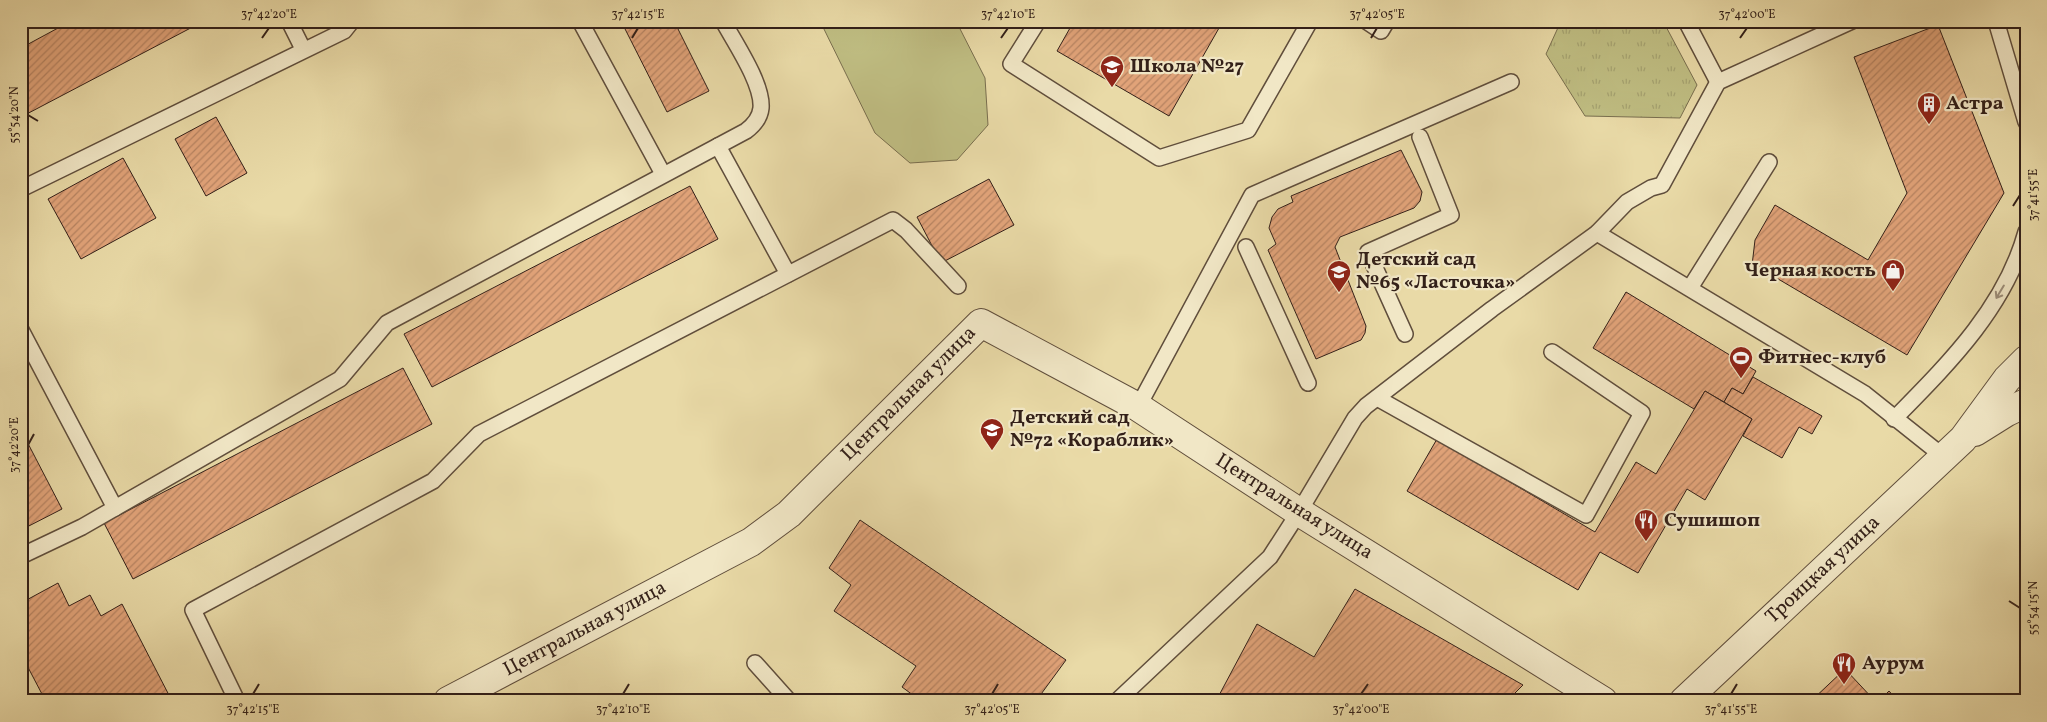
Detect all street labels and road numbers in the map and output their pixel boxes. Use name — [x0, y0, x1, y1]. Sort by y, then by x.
street label: Центральная улица — [835, 320, 983, 468]
street label: Центральная улица — [1210, 447, 1378, 567]
street label: Троицкая улица — [1759, 509, 1887, 631]
street label: Центральная улица — [498, 574, 672, 684]

